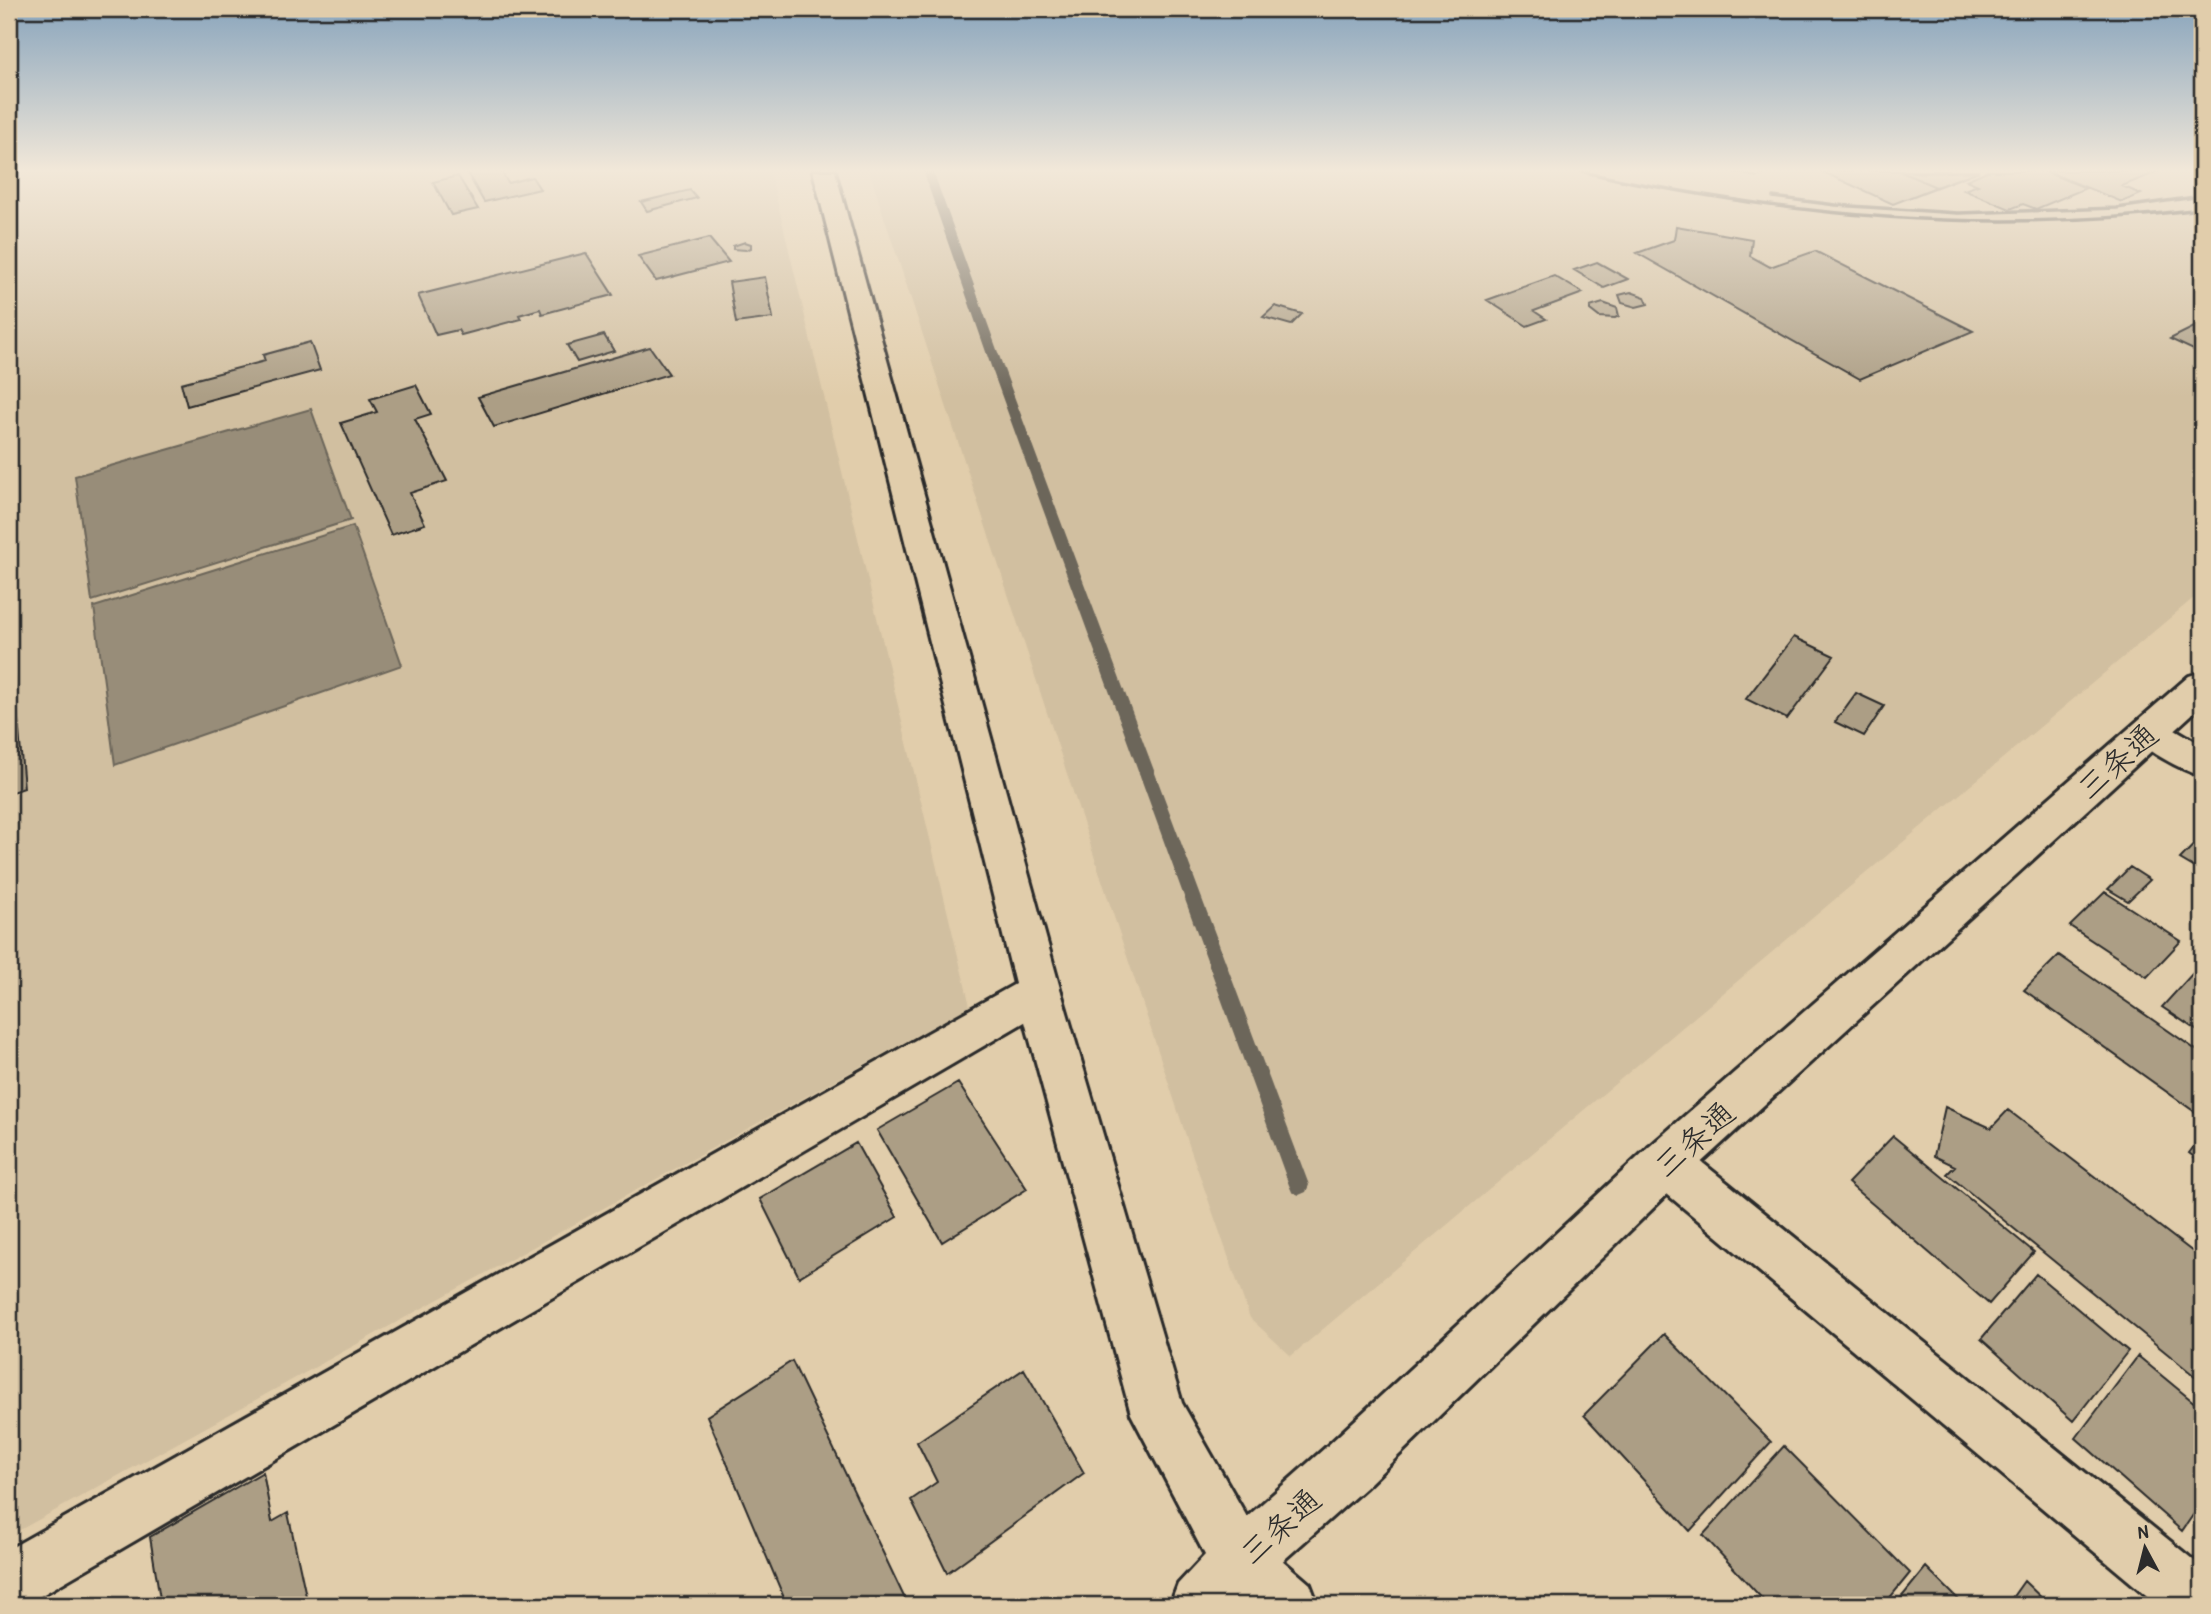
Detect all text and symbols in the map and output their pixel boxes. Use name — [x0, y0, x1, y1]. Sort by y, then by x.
street label: 三条通 — [2067, 713, 2167, 809]
street label: 三条通 — [1644, 1091, 1744, 1187]
street label: 三条通 — [1230, 1478, 1330, 1574]
north arrow — [2110, 1512, 2180, 1582]
text: N — [2136, 1518, 2150, 1545]

